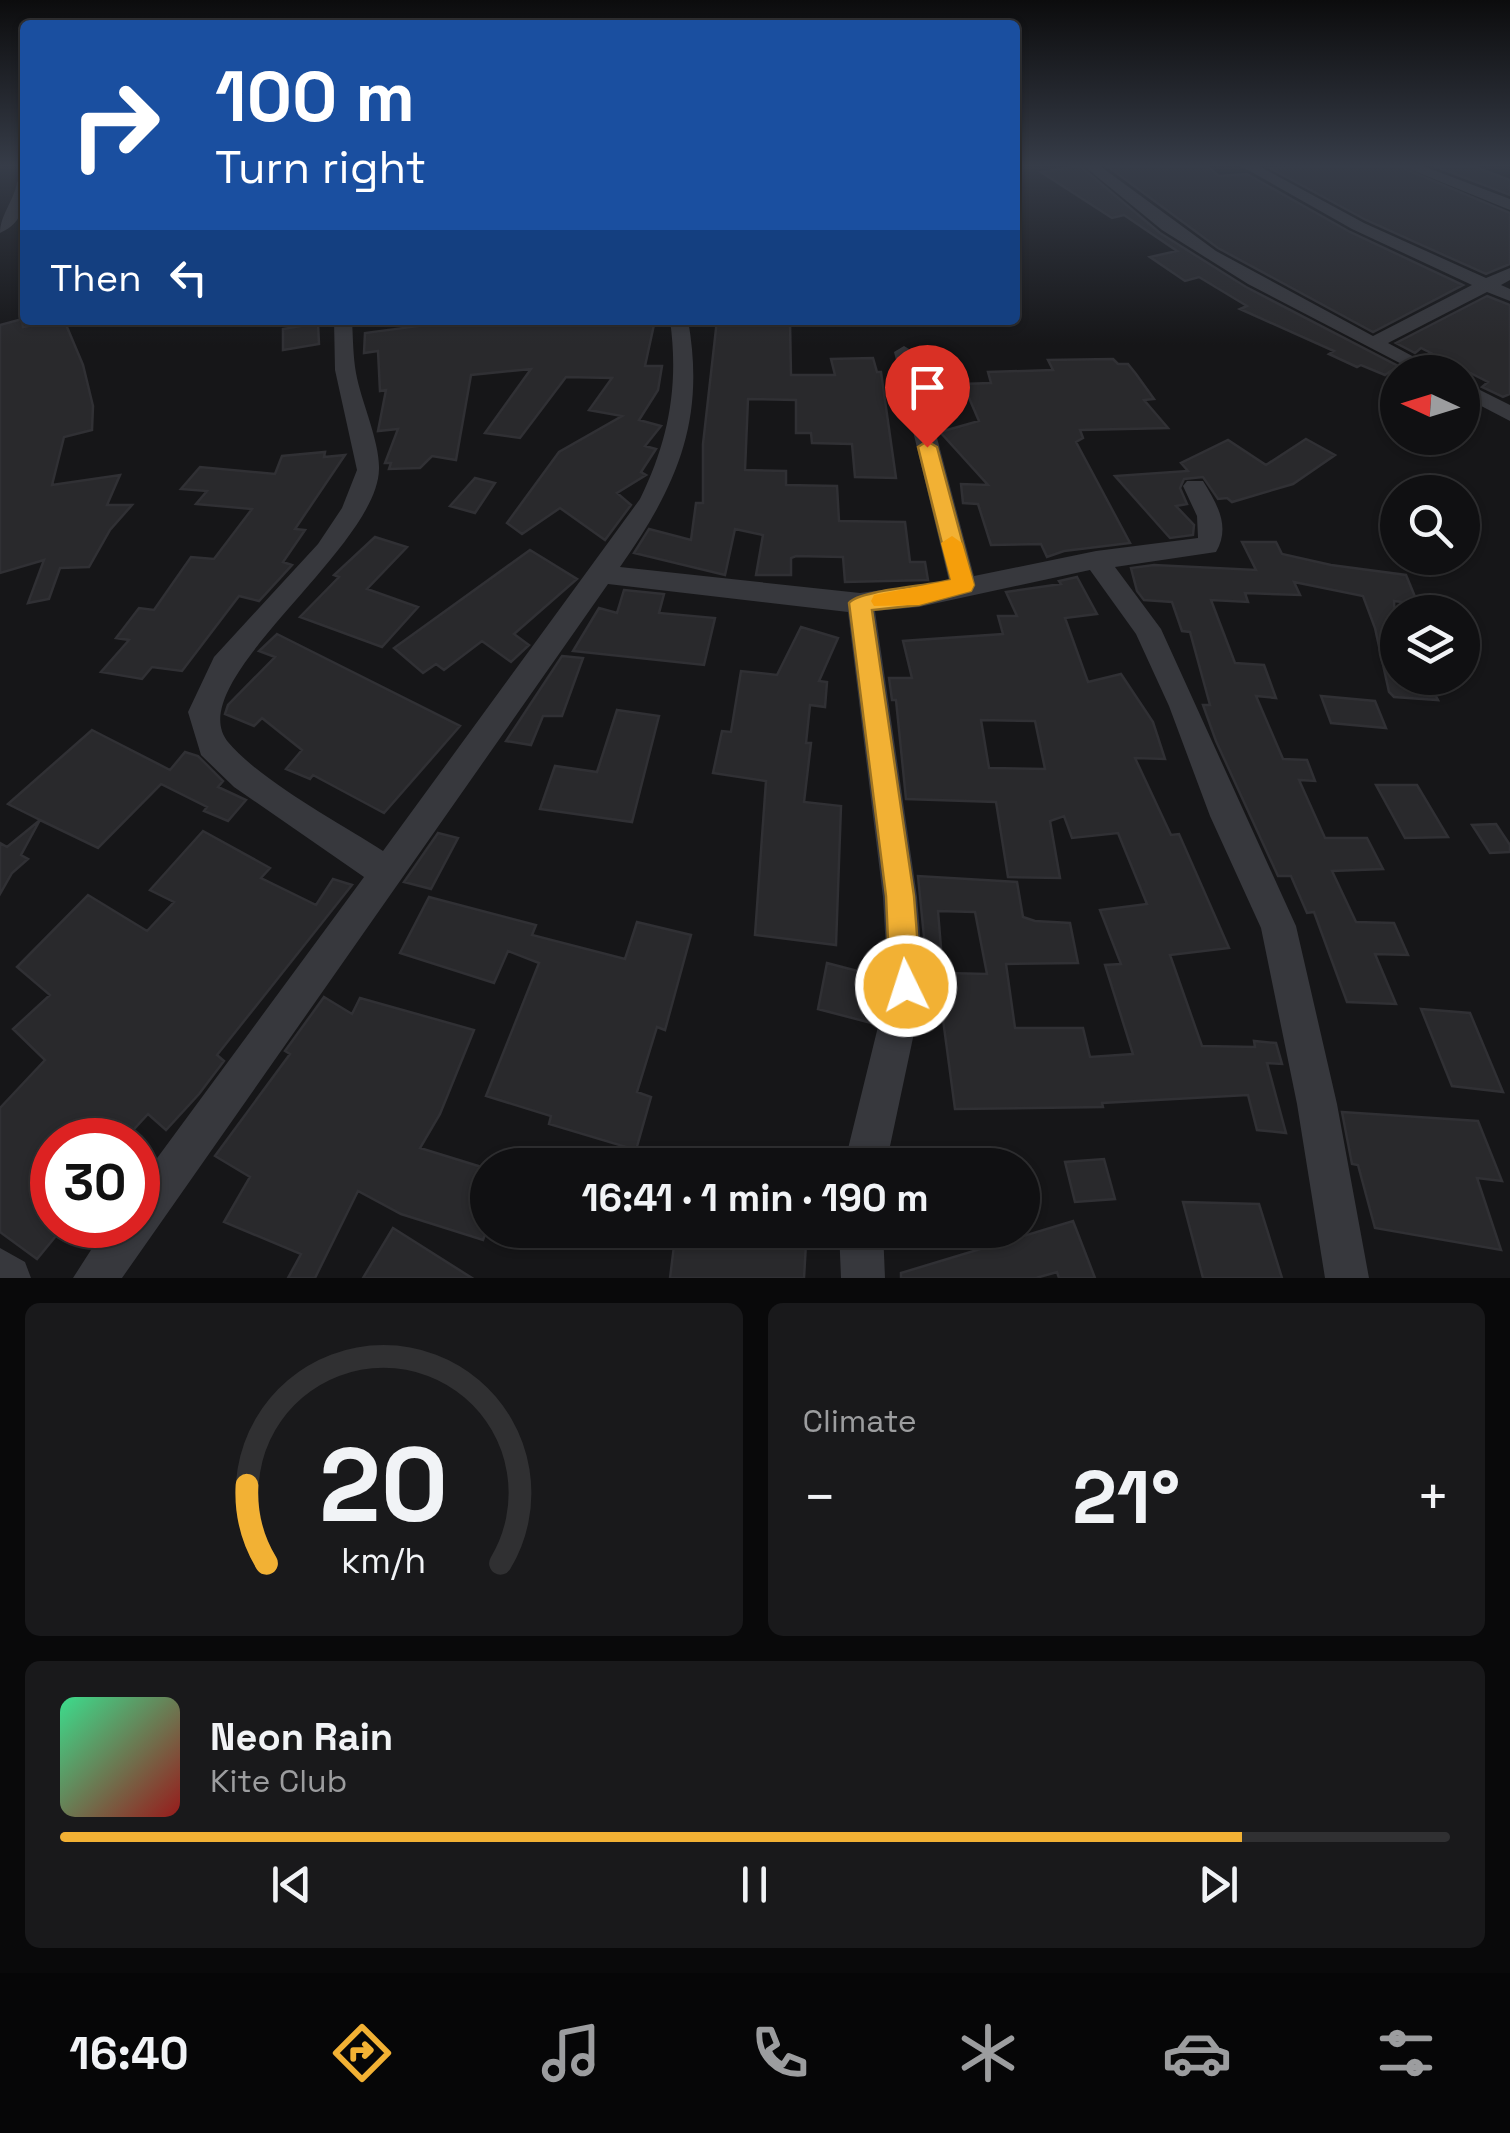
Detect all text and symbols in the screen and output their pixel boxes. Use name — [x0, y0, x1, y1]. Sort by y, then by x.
text: 100 m — [215, 52, 415, 141]
icon: right — [50, 60, 180, 190]
text: Turn right — [215, 139, 426, 196]
icon: left — [161, 250, 216, 305]
text: Then — [50, 254, 141, 302]
pin — [885, 345, 970, 448]
north arrow — [1380, 355, 1480, 455]
map controls — [1380, 355, 1480, 695]
icon: arrive — [900, 360, 955, 415]
button: search — [1380, 475, 1480, 575]
button: layers — [1380, 595, 1480, 695]
position arrow — [854, 934, 958, 1038]
speed limit sign: 30 — [30, 1118, 160, 1248]
text: 16:41 · 1 min · 190 m — [581, 1174, 929, 1222]
text: Climate — [803, 1401, 917, 1441]
text: 20 — [319, 1419, 448, 1551]
text: 21° — [1072, 1449, 1180, 1545]
text: − — [803, 1462, 837, 1532]
text: + — [1416, 1462, 1450, 1532]
text: km/h — [341, 1538, 426, 1583]
text: Neon Rain — [210, 1713, 393, 1761]
text: Kite Club — [210, 1761, 347, 1801]
icon: previous — [264, 1857, 319, 1912]
icon: pause — [727, 1857, 782, 1912]
icon: next — [1191, 1857, 1246, 1912]
icon: directions — [327, 2018, 397, 2088]
icon: music — [536, 2018, 606, 2088]
icon: phone — [745, 2018, 815, 2088]
icon: climate — [953, 2018, 1023, 2088]
icon: car — [1162, 2018, 1232, 2088]
icon: filters — [1371, 2018, 1441, 2088]
text: 16:40 — [69, 2025, 189, 2082]

